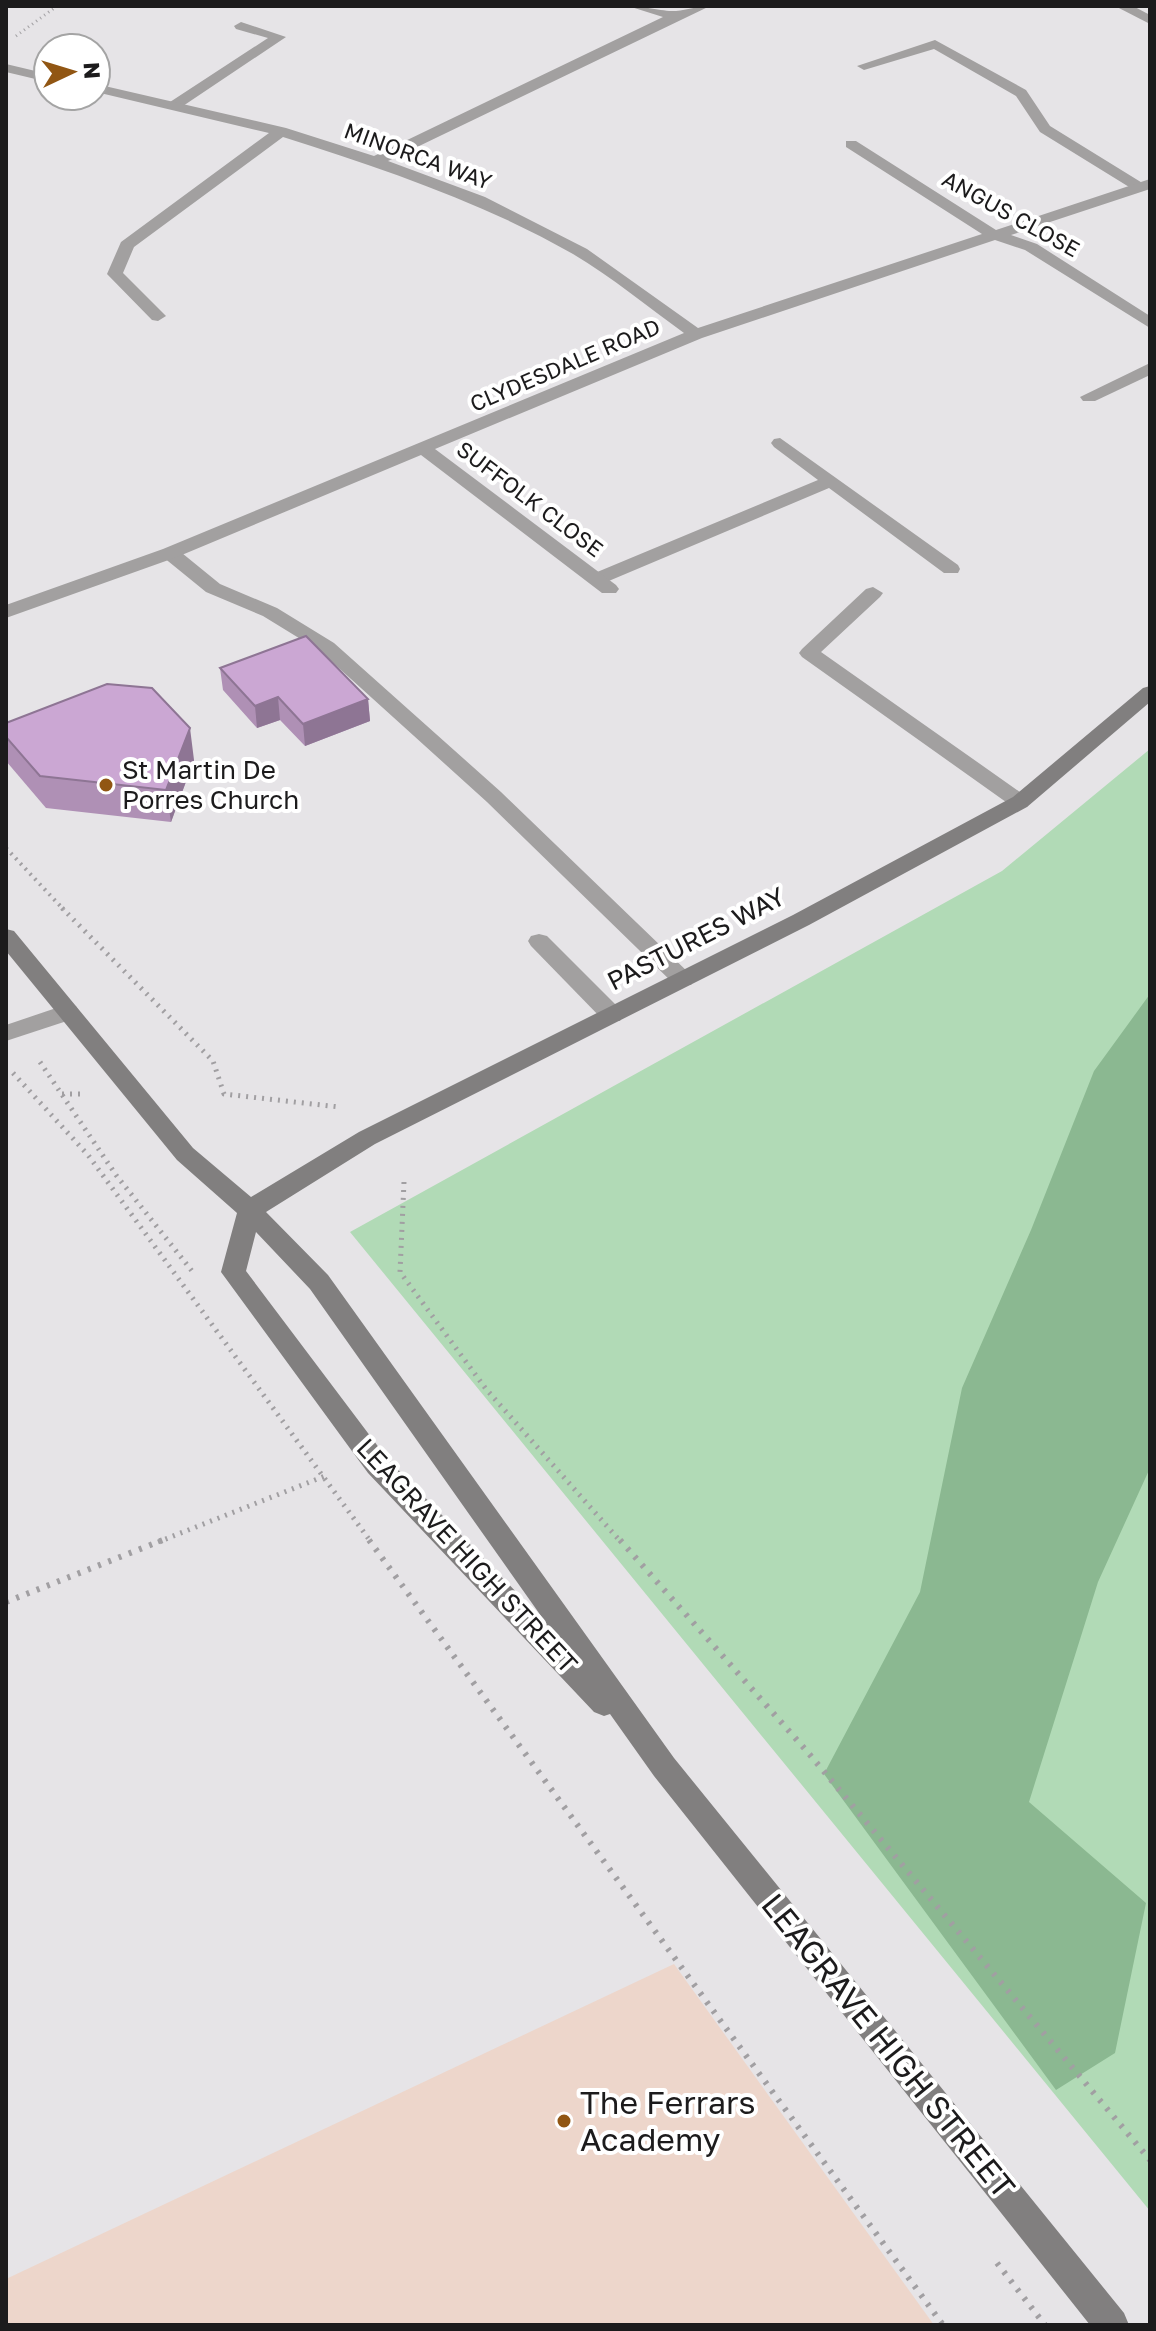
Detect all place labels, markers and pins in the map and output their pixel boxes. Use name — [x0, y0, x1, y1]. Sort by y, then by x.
place label: St Martin De Porres Church — [122, 754, 299, 815]
marker: St Martin De Porres Church — [97, 776, 115, 794]
place label: The Ferrars Academy — [580, 2083, 756, 2158]
marker: The Ferrars Academy — [555, 2112, 573, 2130]

